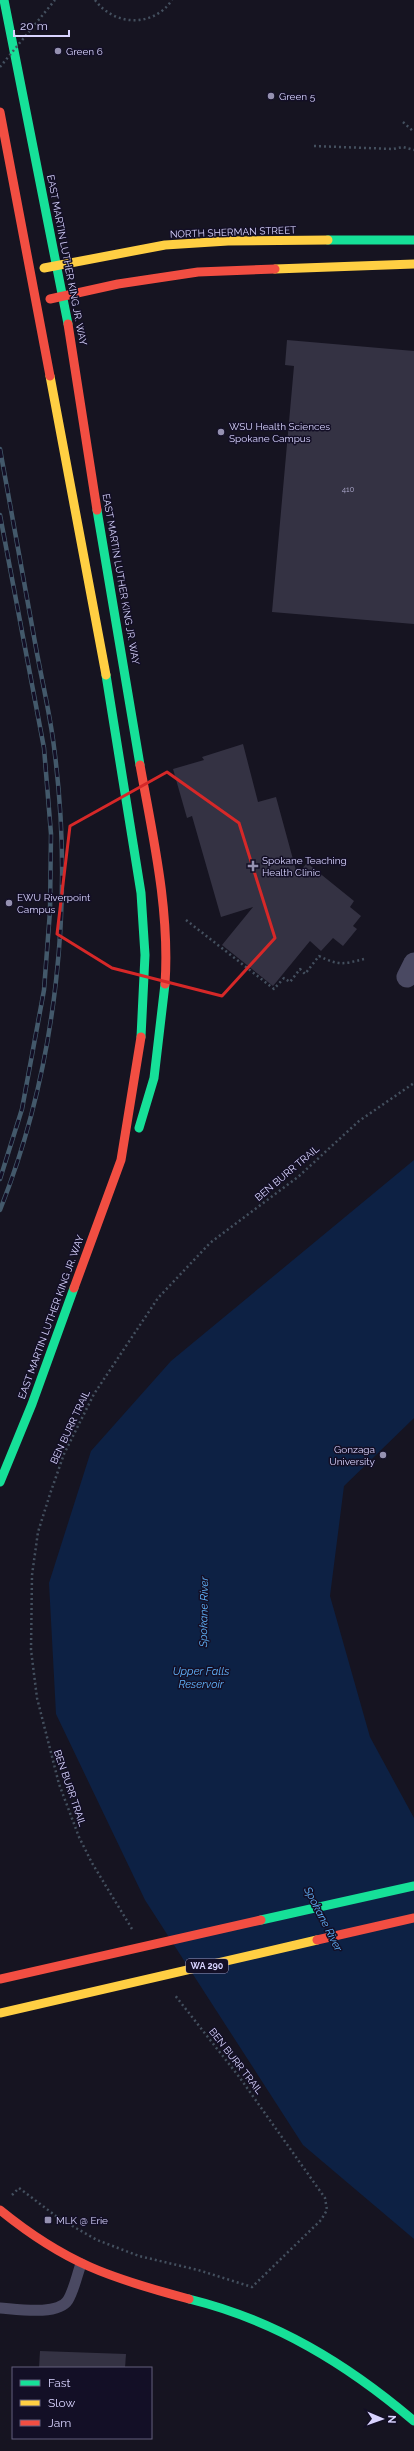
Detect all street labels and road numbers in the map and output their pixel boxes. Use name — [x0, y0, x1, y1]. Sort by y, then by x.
street label: EAST MARTIN LUTHER KING JR. WAY — [45, 174, 89, 347]
street label: NORTH SHERMAN STREET — [170, 224, 296, 240]
street label: EAST MARTIN LUTHER KING JR. WAY — [101, 493, 142, 666]
street label: BEN BURR TRAIL — [253, 1143, 321, 1203]
street label: EAST MARTIN LUTHER KING JR. WAY — [16, 1233, 86, 1400]
street label: BEN BURR TRAIL — [48, 1388, 92, 1466]
street label: BEN BURR TRAIL — [52, 1748, 88, 1828]
road number: WA 290 — [186, 1959, 228, 1973]
street label: BEN BURR TRAIL — [207, 2026, 265, 2096]

